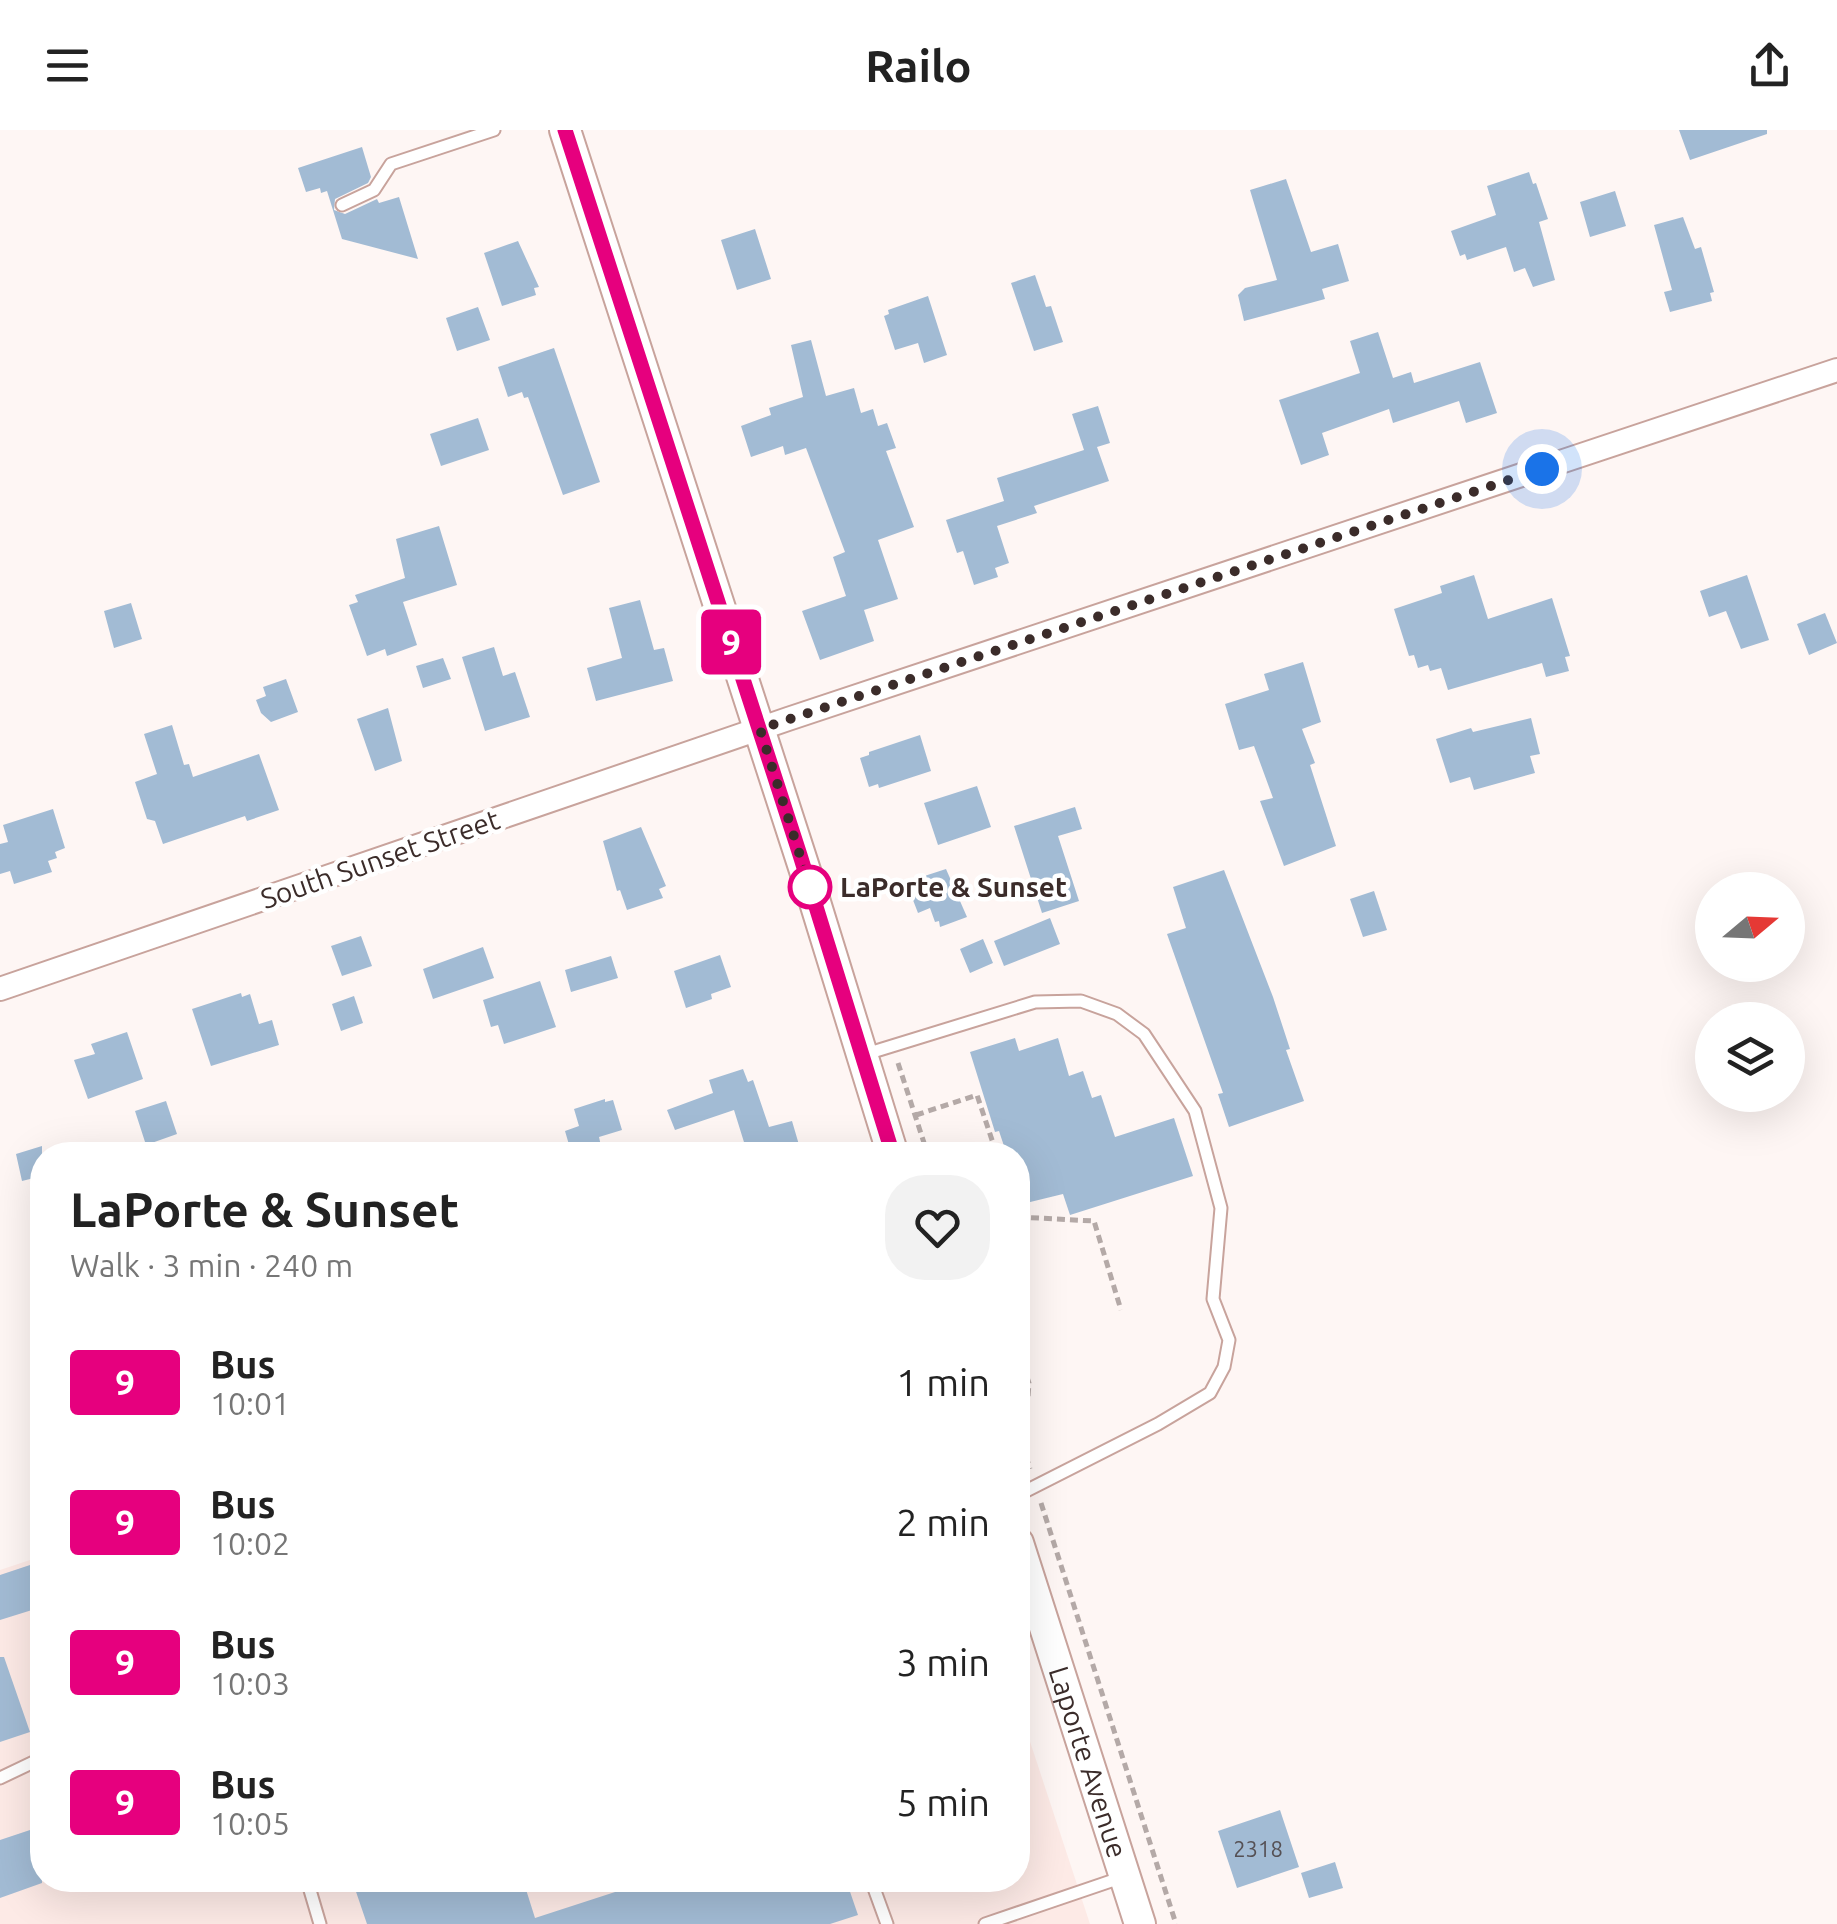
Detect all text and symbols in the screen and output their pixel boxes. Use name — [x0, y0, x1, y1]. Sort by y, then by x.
icon: menu — [40, 38, 95, 93]
icon: share — [1742, 38, 1797, 93]
text: Railo — [865, 40, 972, 91]
your location — [1517, 444, 1567, 494]
line badge: 9 — [698, 610, 764, 674]
text: 9 — [721, 622, 741, 662]
street label: South Sunset Street — [256, 803, 503, 914]
marker: LaPorte & Sunset — [789, 866, 831, 908]
place label: LaPorte & Sunset — [840, 871, 1067, 902]
north arrow — [1695, 872, 1805, 982]
map controls — [1695, 872, 1805, 1112]
button: layers — [1695, 1002, 1805, 1112]
button: heart — [885, 1175, 990, 1280]
text: LaPorte & Sunset — [70, 1182, 459, 1236]
text: Walk · 3 min · 240 m — [70, 1247, 353, 1283]
text: Bus — [210, 1343, 275, 1385]
text: 1 min — [896, 1361, 990, 1403]
text: 9 — [115, 1362, 135, 1402]
text: 10:01 — [210, 1385, 290, 1421]
text: Bus — [210, 1483, 275, 1525]
text: 2 min — [896, 1501, 990, 1543]
text: 9 — [115, 1502, 135, 1542]
text: 10:02 — [210, 1525, 290, 1561]
text: Bus — [210, 1623, 275, 1665]
text: 3 min — [896, 1641, 990, 1683]
text: 9 — [115, 1642, 135, 1682]
street label: Laporte Avenue — [1043, 1662, 1134, 1862]
text: 10:03 — [210, 1665, 290, 1701]
text: Bus — [210, 1763, 275, 1805]
text: 5 min — [896, 1781, 990, 1823]
text: 9 — [115, 1782, 135, 1822]
text: 10:05 — [210, 1805, 290, 1841]
house number: 2318 — [1233, 1836, 1283, 1861]

